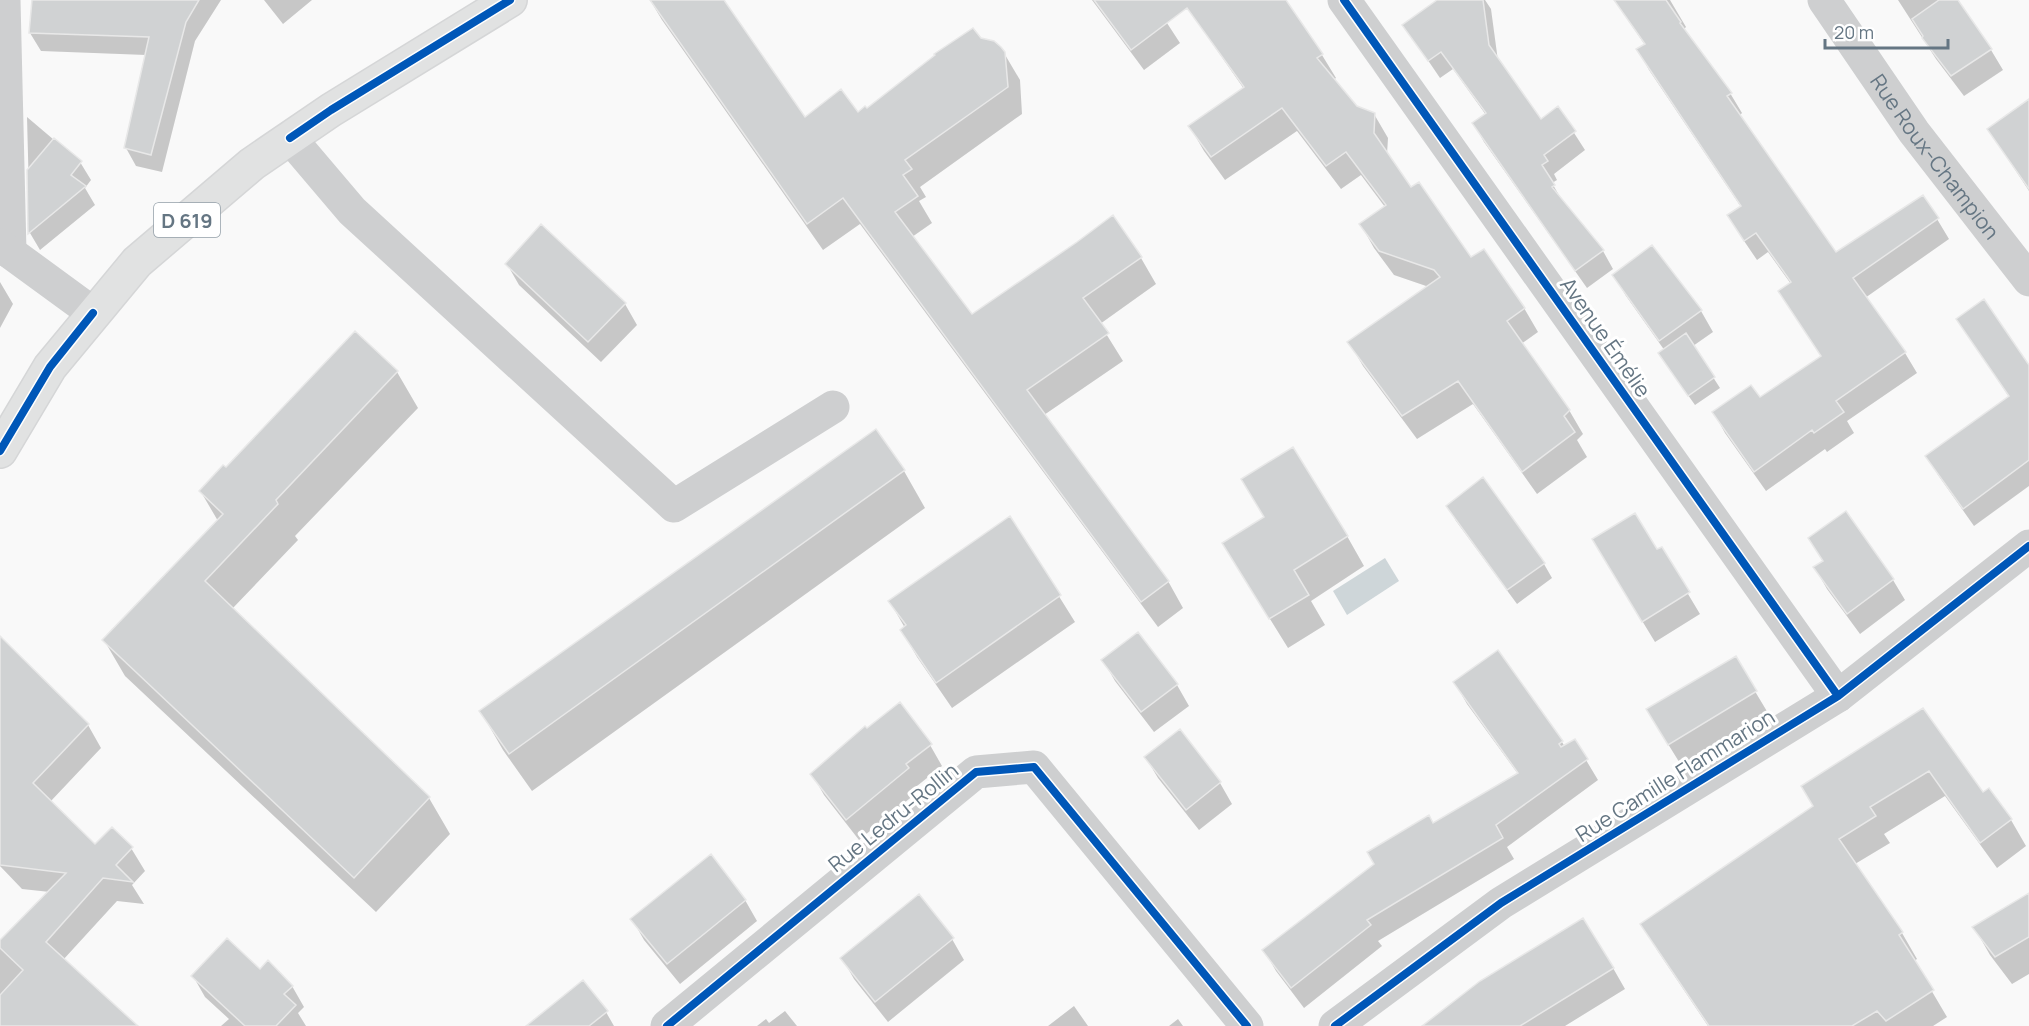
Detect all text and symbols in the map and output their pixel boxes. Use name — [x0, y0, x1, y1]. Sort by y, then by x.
scale bar — [1825, 12, 1948, 50]
text: 20 m — [1834, 20, 1874, 44]
street label: Rue Roux-Champion — [1864, 68, 2006, 245]
road number: D 619 — [154, 203, 220, 237]
street label: Avenue Émélie — [1554, 272, 1658, 402]
street label: Rue Camille Flammarion — [1570, 702, 1780, 848]
street label: Rue Ledru-Rollin — [822, 756, 964, 878]

